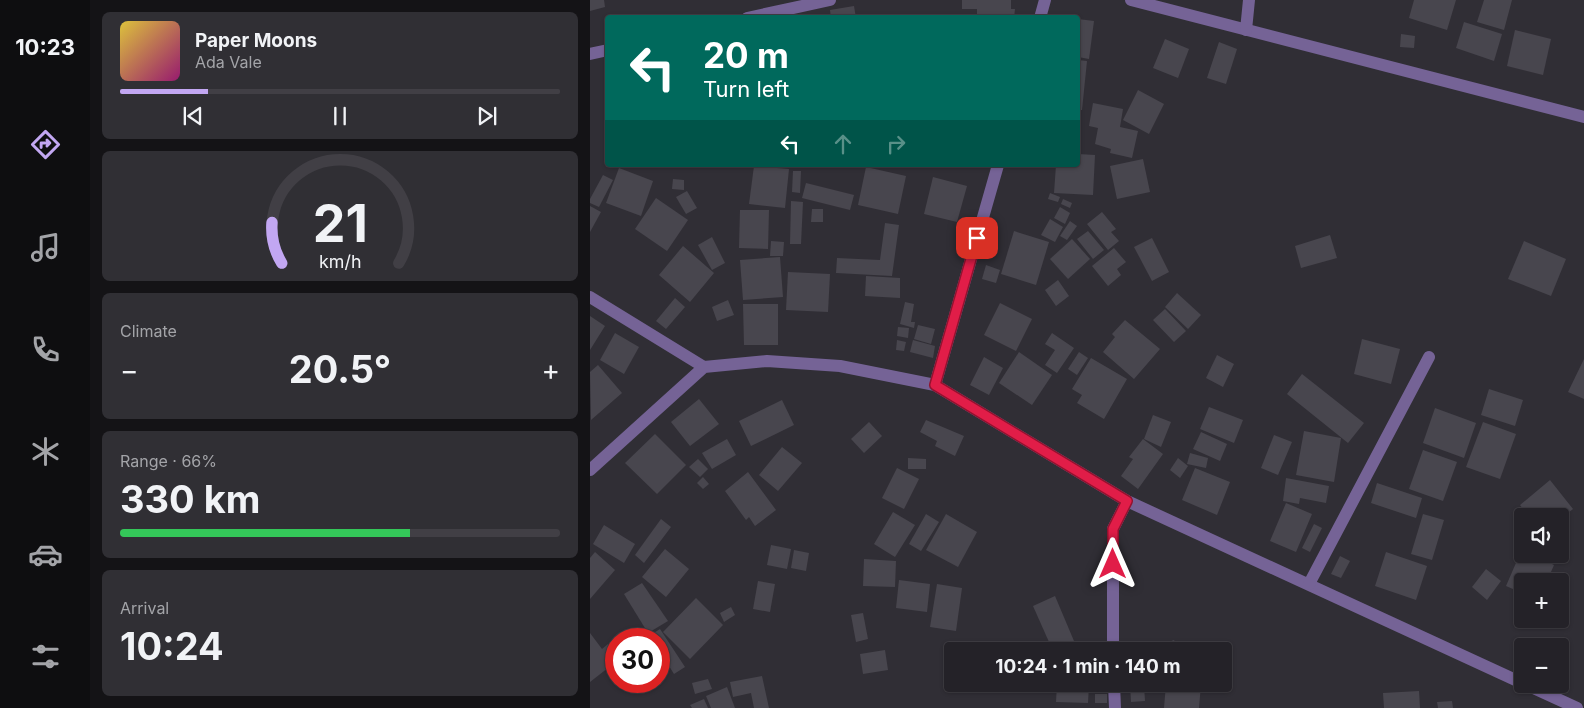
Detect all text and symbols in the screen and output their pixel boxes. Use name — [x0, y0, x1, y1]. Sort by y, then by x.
text: Paper Moons — [195, 29, 317, 52]
text: 10:23 — [15, 34, 75, 60]
text: 20 m — [703, 34, 789, 76]
icon: left — [620, 35, 685, 100]
text: Ada Vale — [195, 52, 262, 72]
text: Turn left — [703, 76, 789, 102]
icon: previous — [179, 102, 207, 130]
icon: pause — [326, 102, 354, 130]
icon: next — [473, 102, 501, 130]
icon: directions — [28, 127, 63, 162]
icon: left — [776, 130, 804, 158]
icon: ahead — [829, 130, 857, 158]
icon: right — [882, 130, 910, 158]
text: 21 — [312, 192, 368, 255]
pin — [956, 217, 998, 259]
icon: arrive — [963, 224, 991, 252]
icon: music — [28, 230, 63, 265]
text: km/h — [319, 251, 361, 272]
text: Climate — [120, 321, 177, 341]
icon: phone — [28, 332, 63, 367]
text: 20.5° — [289, 346, 391, 392]
text: − — [120, 353, 139, 387]
text: + — [541, 353, 560, 387]
icon: climate — [28, 434, 63, 469]
text: Range · 66% — [120, 451, 217, 471]
text: 330 km — [120, 476, 260, 522]
map controls — [1514, 508, 1569, 693]
button: sound — [1514, 508, 1569, 563]
icon: car — [28, 537, 63, 572]
position arrow — [1086, 537, 1138, 589]
button: + — [1514, 573, 1569, 628]
text: Arrival — [120, 598, 169, 618]
text: 10:24 — [120, 623, 224, 669]
speed limit sign: 30 — [605, 628, 670, 693]
button: − — [1514, 638, 1569, 693]
icon: filters — [28, 639, 63, 674]
text: 10:24 · 1 min · 140 m — [995, 655, 1181, 678]

